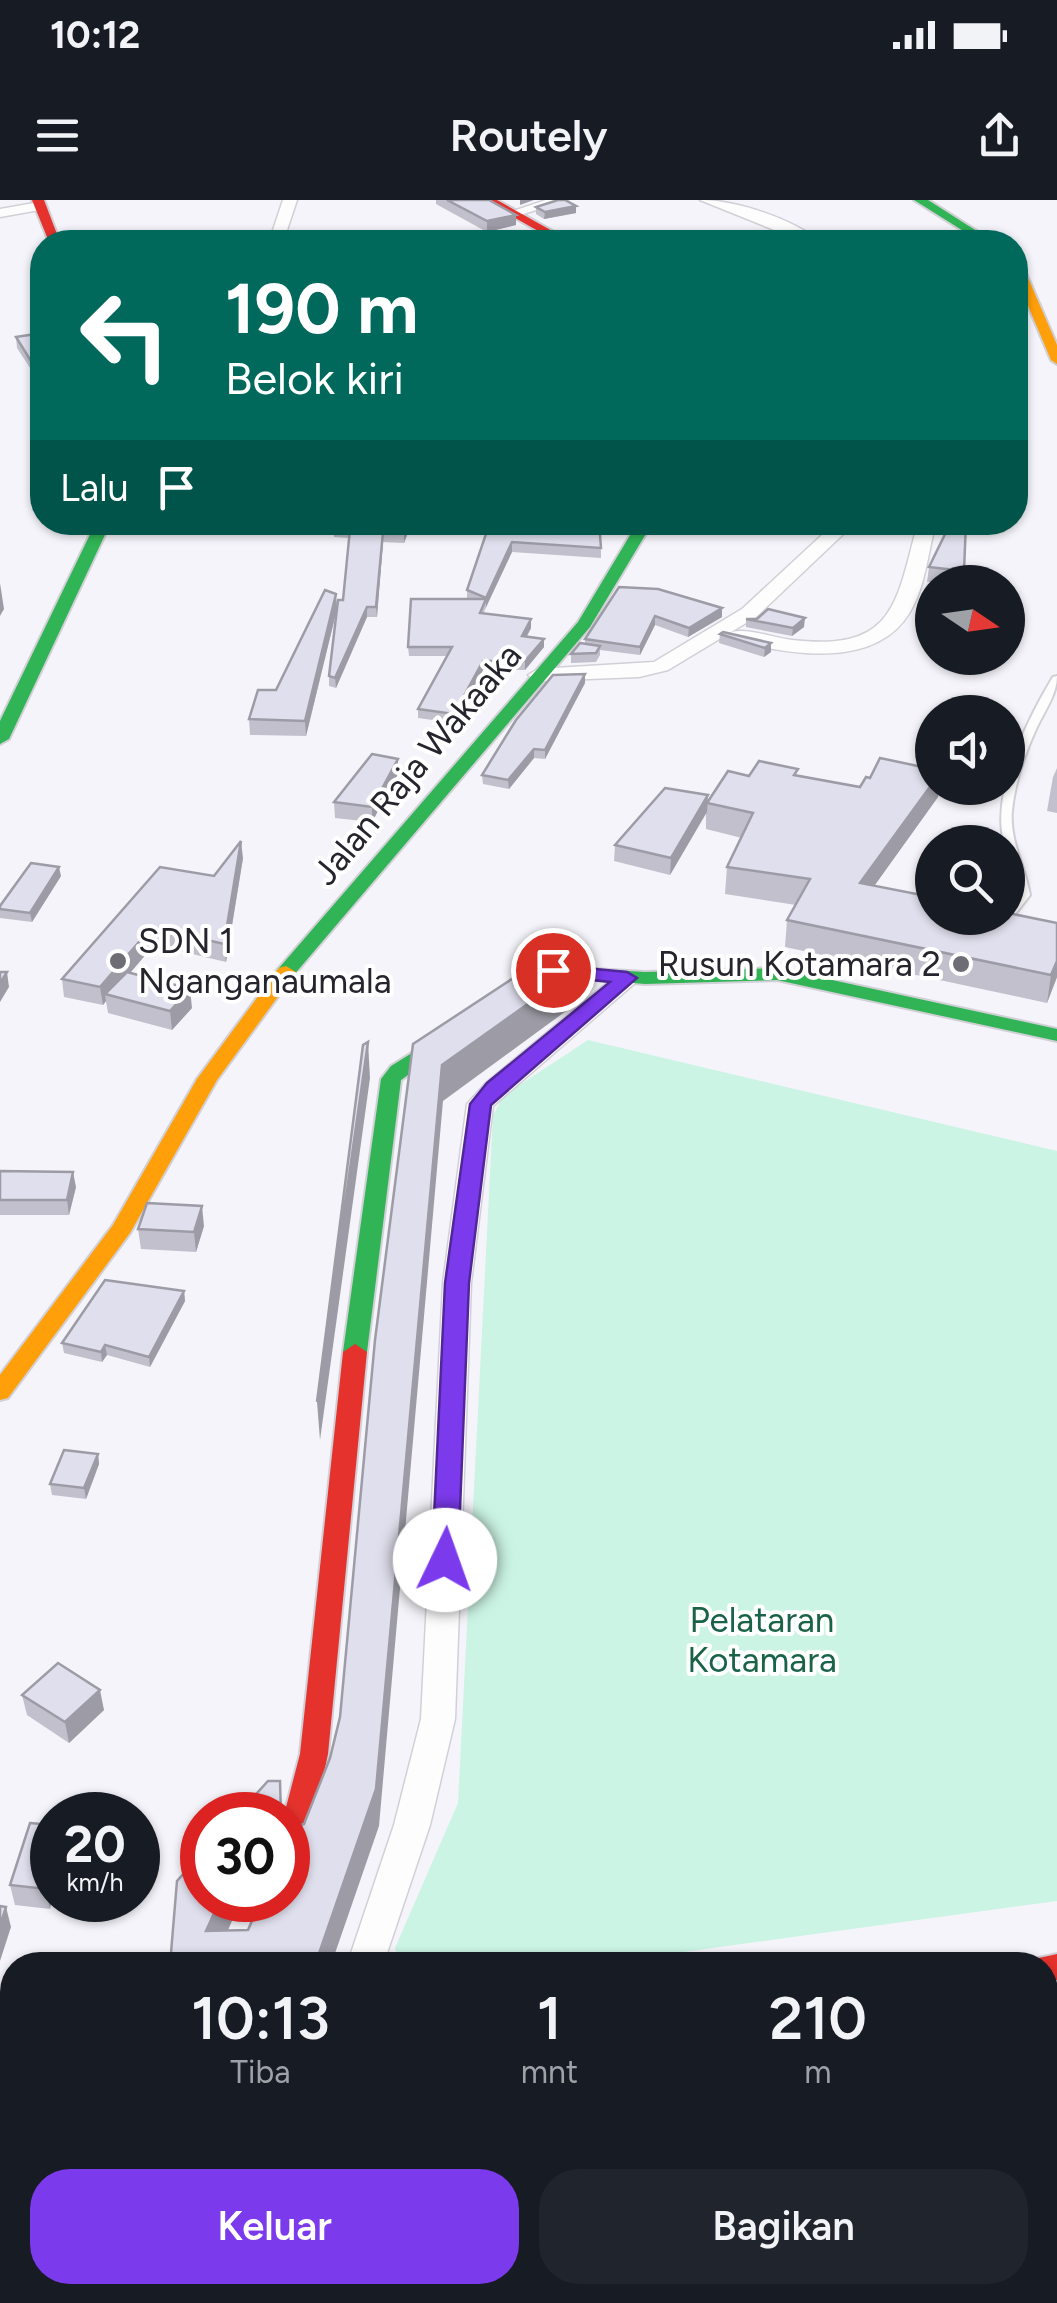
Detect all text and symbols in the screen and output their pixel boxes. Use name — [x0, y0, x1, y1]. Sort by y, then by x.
text: 10:12 — [50, 12, 140, 58]
icon: menu — [30, 108, 85, 163]
text: Routely — [449, 108, 608, 162]
icon: share — [972, 108, 1027, 163]
text: 190 m — [225, 266, 418, 351]
icon: left — [60, 270, 190, 400]
text: Belok kiri — [225, 351, 404, 405]
icon: arrive — [149, 460, 204, 515]
text: Lalu — [60, 465, 129, 511]
north arrow — [915, 565, 1025, 675]
map controls — [915, 565, 1025, 935]
street label: Jalan Raja Wakaaka — [304, 635, 530, 893]
button: sound — [915, 695, 1025, 805]
button: search — [915, 825, 1025, 935]
place label: SDN 1 Nganganaumala — [138, 920, 392, 1002]
pin — [511, 928, 596, 1013]
icon: arrive — [526, 943, 581, 998]
place label: Rusun Kotamara 2 — [658, 943, 941, 985]
marker: SDN 1 Nganganaumala — [107, 950, 129, 972]
marker: Rusun Kotamara 2 — [950, 953, 972, 975]
position arrow — [393, 1508, 497, 1612]
park label: Pelataran Kotamara — [687, 1599, 837, 1681]
speed limit sign: 30 — [180, 1792, 310, 1922]
text: 20 — [64, 1814, 126, 1875]
text: km/h — [66, 1867, 124, 1897]
text: 10:13 — [191, 1982, 330, 2054]
text: 1 — [537, 1982, 562, 2054]
text: 210 — [769, 1982, 867, 2054]
text: Tiba — [230, 2053, 290, 2091]
text: mnt — [521, 2053, 578, 2091]
text: m — [804, 2053, 832, 2091]
button: Keluar — [30, 2169, 519, 2284]
button: Bagikan — [539, 2169, 1028, 2284]

